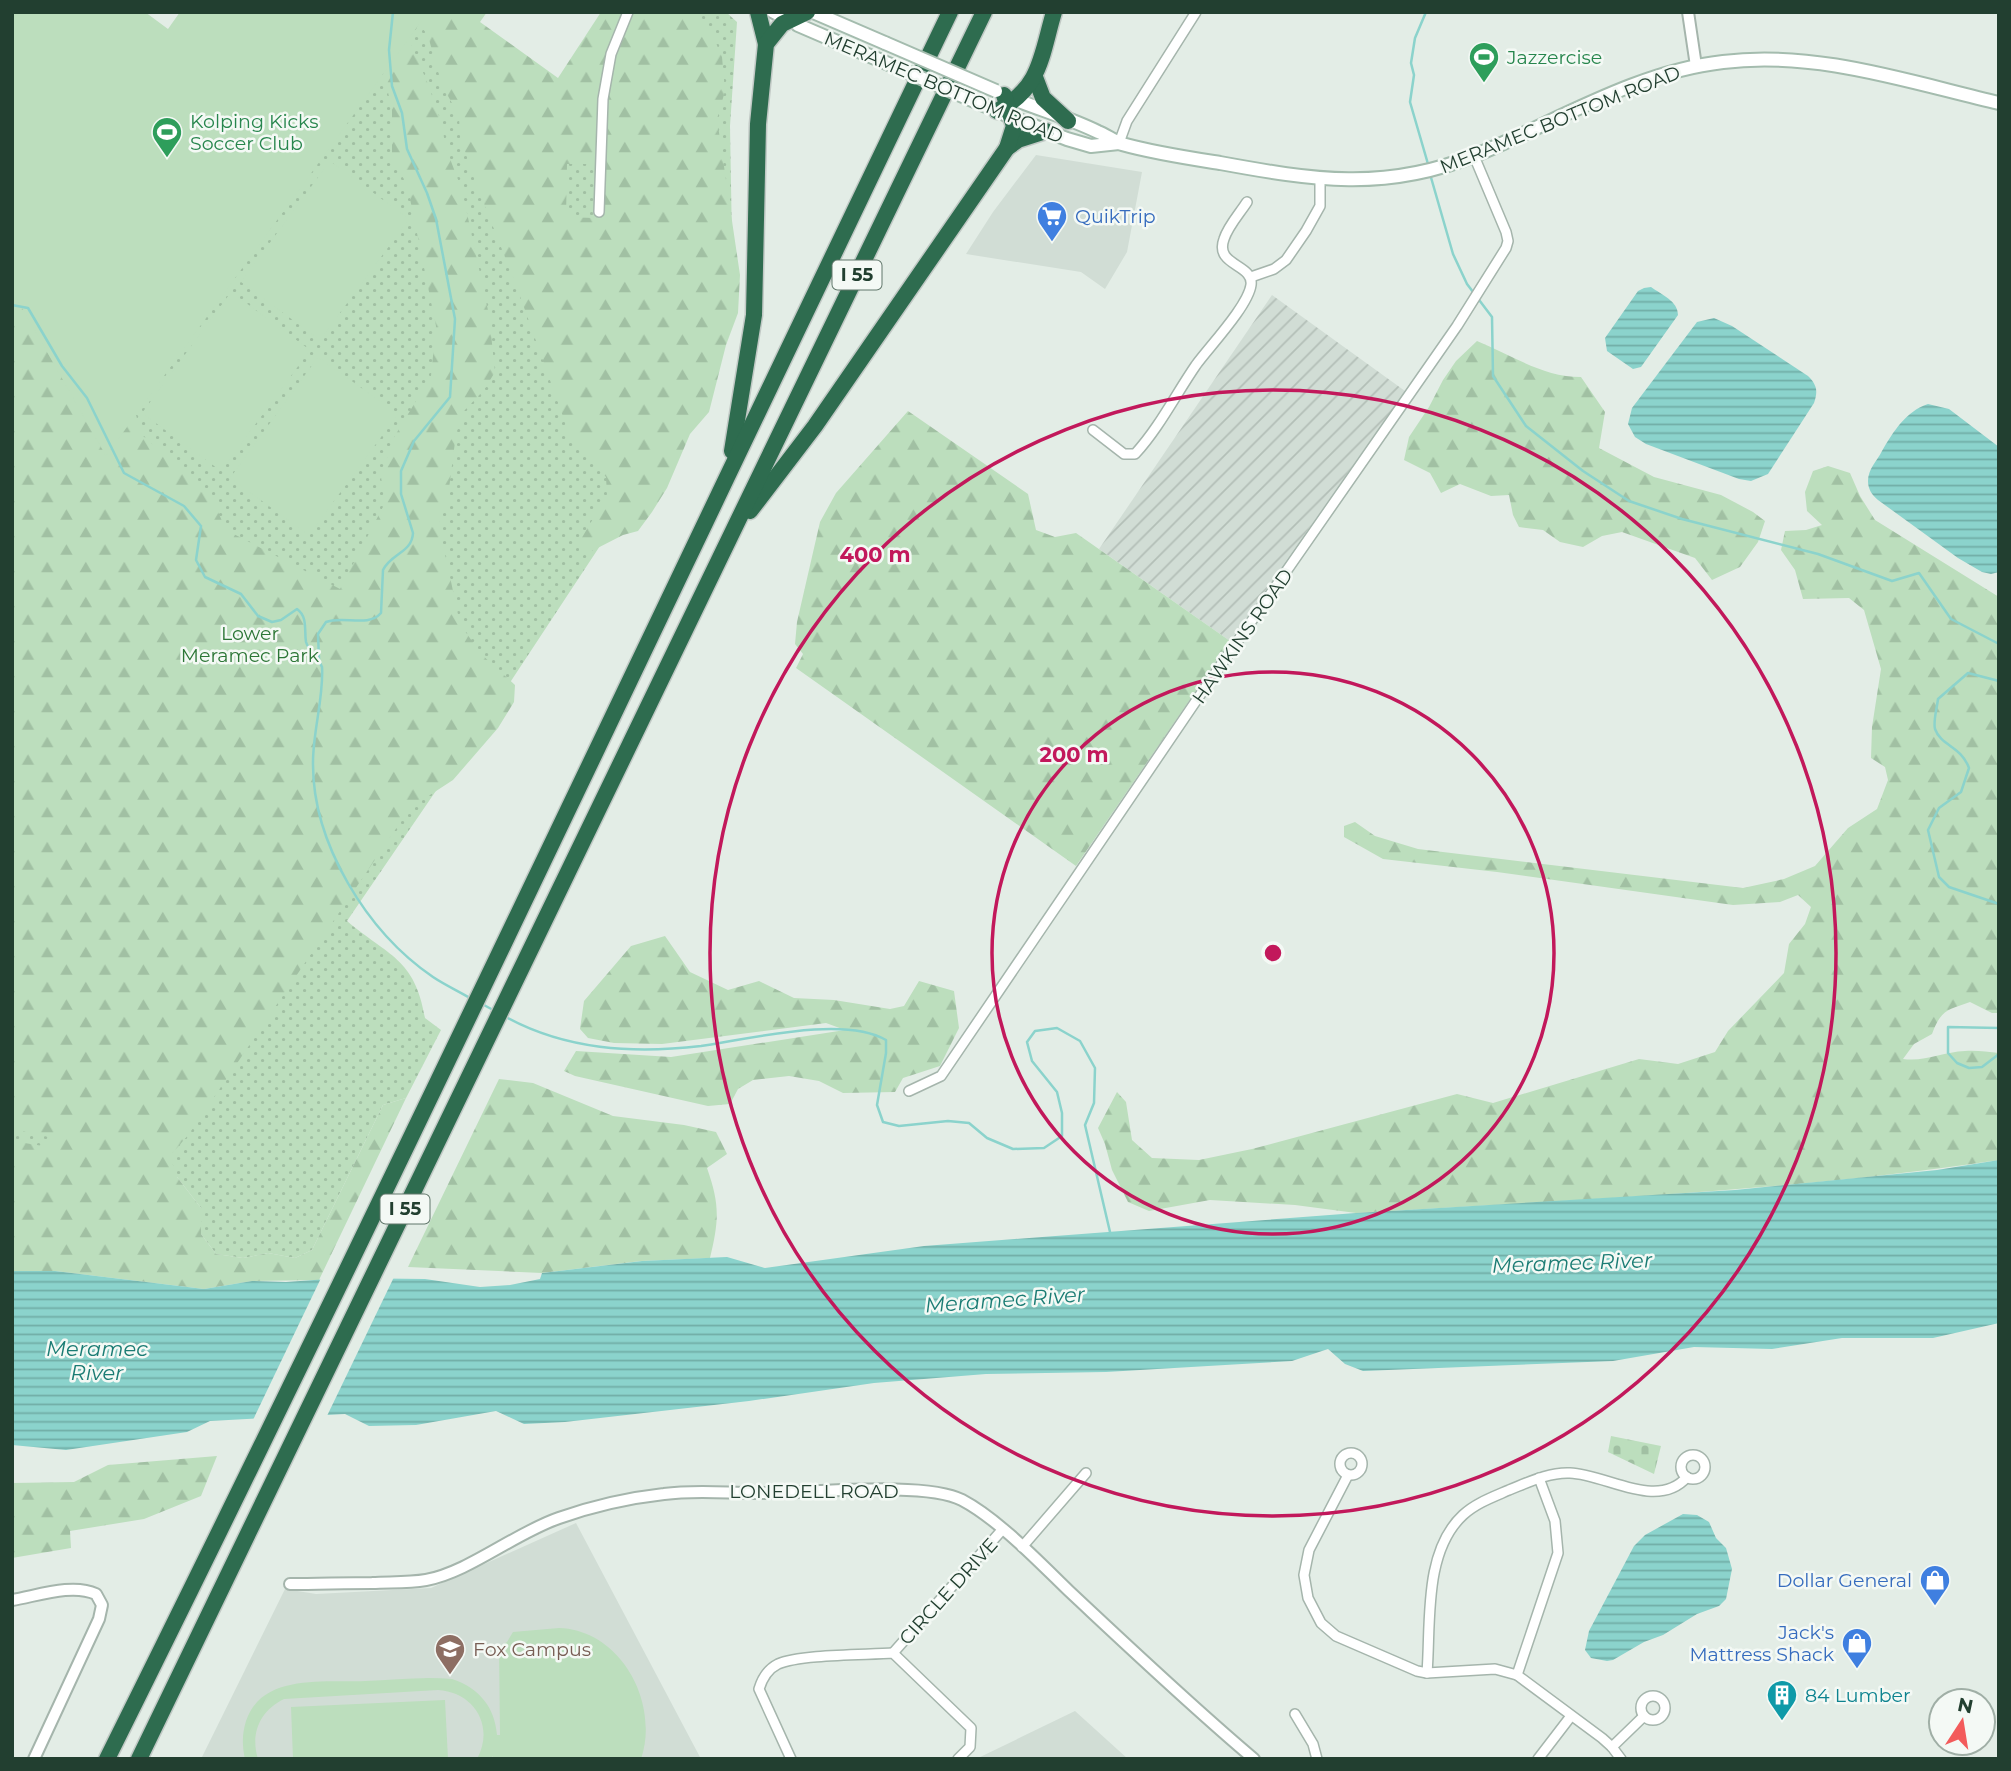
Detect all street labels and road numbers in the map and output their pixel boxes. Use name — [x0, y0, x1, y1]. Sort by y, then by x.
street label: MERAMEC BOTTOM ROAD — [821, 27, 1067, 148]
street label: MERAMEC BOTTOM ROAD — [1437, 61, 1684, 178]
road number: I 55 — [832, 260, 882, 290]
street label: HAWKINS ROAD — [1187, 564, 1298, 708]
road number: I 55 — [380, 1194, 430, 1224]
street label: LONEDELL ROAD — [729, 1480, 899, 1503]
street label: CIRCLE DRIVE — [894, 1533, 1002, 1650]

